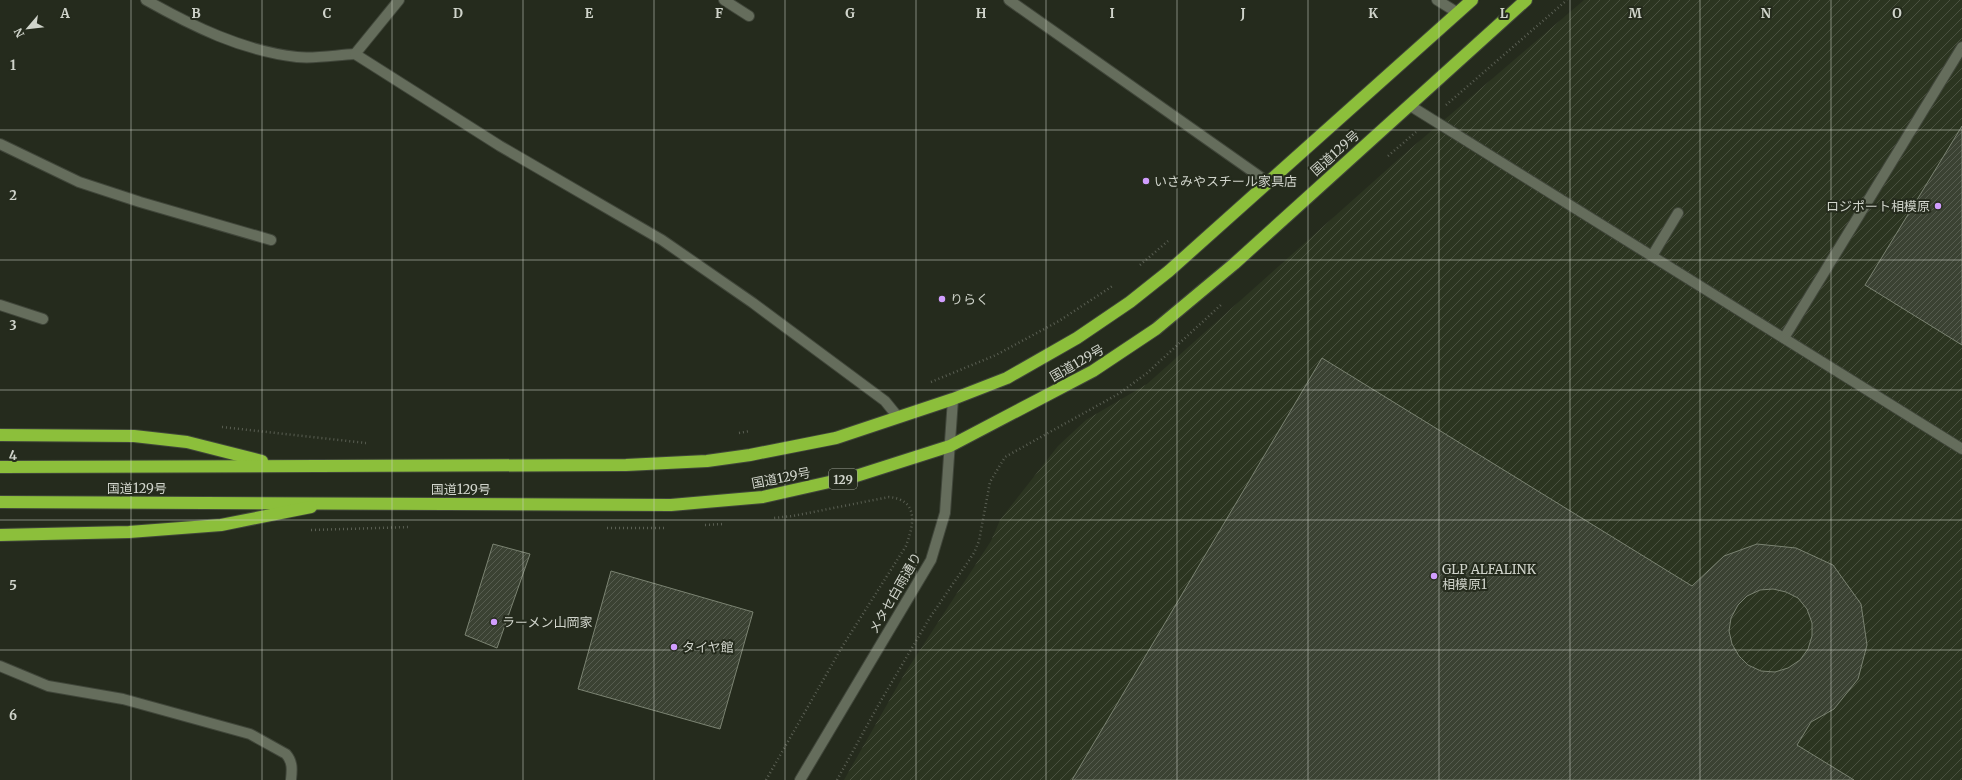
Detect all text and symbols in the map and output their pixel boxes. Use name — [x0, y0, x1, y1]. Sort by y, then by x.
text: A — [59, 5, 70, 22]
text: B — [191, 5, 201, 22]
text: C — [323, 5, 332, 22]
text: D — [453, 5, 463, 22]
text: E — [585, 5, 594, 22]
text: F — [715, 5, 723, 22]
text: G — [845, 5, 855, 22]
text: H — [976, 5, 987, 22]
text: I — [1109, 5, 1115, 22]
text: J — [1239, 5, 1246, 22]
text: K — [1368, 5, 1378, 22]
text: L — [1500, 5, 1509, 22]
text: M — [1628, 5, 1642, 22]
text: N — [1761, 5, 1772, 22]
text: O — [1892, 5, 1902, 22]
north arrow — [8, 8, 48, 48]
text: N — [11, 25, 27, 40]
text: 1 — [10, 57, 16, 74]
street label: 国道129号 — [1307, 127, 1363, 179]
place label: いさみやスチール家具店 — [1154, 173, 1297, 190]
marker: いさみやスチール家具店 — [1141, 176, 1151, 186]
text: 2 — [9, 187, 17, 204]
place label: ロジポート相模原 — [1826, 198, 1930, 215]
marker: ロジポート相模原 — [1933, 201, 1943, 211]
place label: りらく — [950, 291, 989, 308]
marker: りらく — [937, 294, 947, 304]
text: 3 — [9, 317, 17, 334]
street label: 国道129号 — [1047, 341, 1107, 385]
text: 4 — [9, 447, 18, 464]
street label: 国道129号 — [750, 464, 812, 492]
road number: 129 — [829, 469, 857, 489]
street label: 国道129号 — [107, 480, 167, 497]
street label: 国道129号 — [431, 481, 491, 498]
street label: メタセ白雨通り — [865, 549, 925, 637]
place label: GLP ALFALINK 相模原1 — [1442, 561, 1537, 593]
marker: GLP ALFALINK 相模原1 — [1429, 571, 1439, 581]
text: 5 — [9, 577, 17, 594]
place label: ラーメン山岡家 — [502, 614, 592, 631]
marker: ラーメン山岡家 — [489, 617, 499, 627]
place label: タイヤ館 — [682, 639, 734, 656]
marker: タイヤ館 — [669, 642, 679, 652]
text: 6 — [9, 707, 17, 724]

